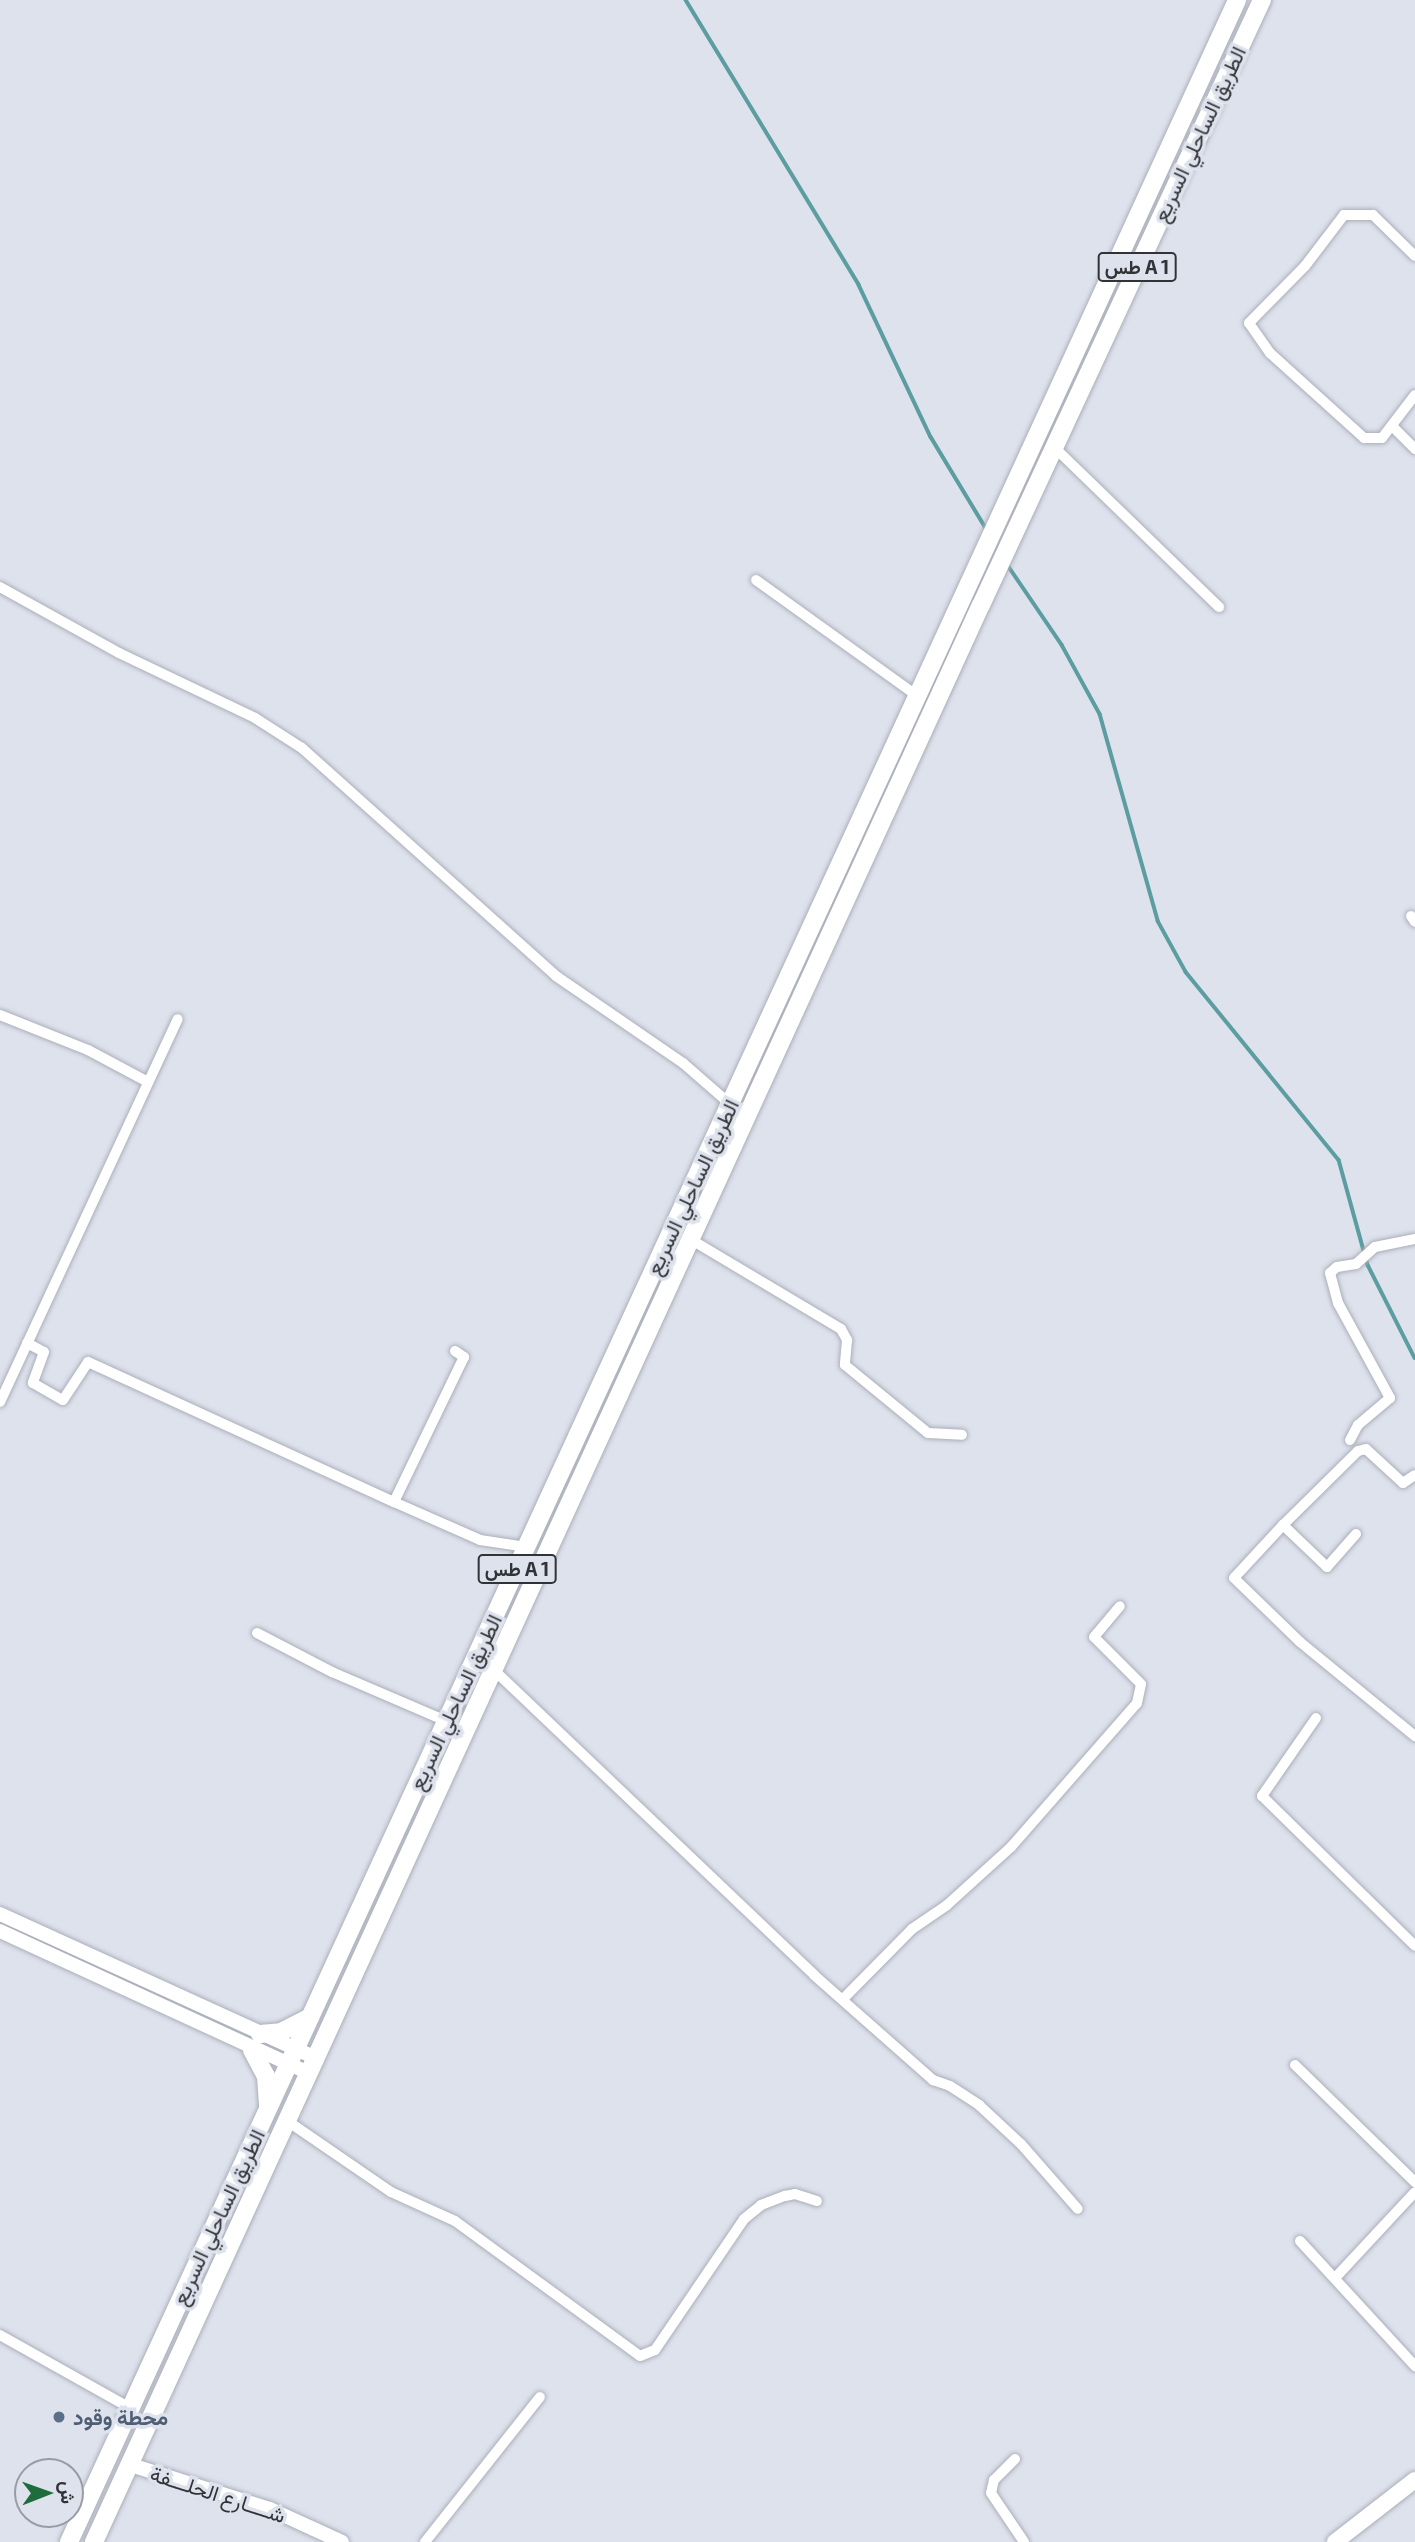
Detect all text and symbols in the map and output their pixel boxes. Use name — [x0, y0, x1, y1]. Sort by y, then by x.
street label: الطريق الساحلي السريع — [1147, 42, 1251, 226]
road number: طس A 1 — [1097, 252, 1177, 282]
street label: الطريق الساحلي السريع — [640, 1095, 744, 1279]
road number: طس A 1 — [477, 1554, 557, 1584]
street label: الطريق الساحلي السريع — [403, 1610, 507, 1794]
street label: الطريق الساحلي السريع — [166, 2125, 270, 2309]
place label: محطة وقود — [73, 2404, 168, 2430]
marker: محطة وقود — [51, 2409, 67, 2425]
north arrow — [14, 2458, 84, 2528]
street label: شــــارع الحلـــفة — [147, 2460, 289, 2528]
text: ش — [57, 2481, 80, 2504]

